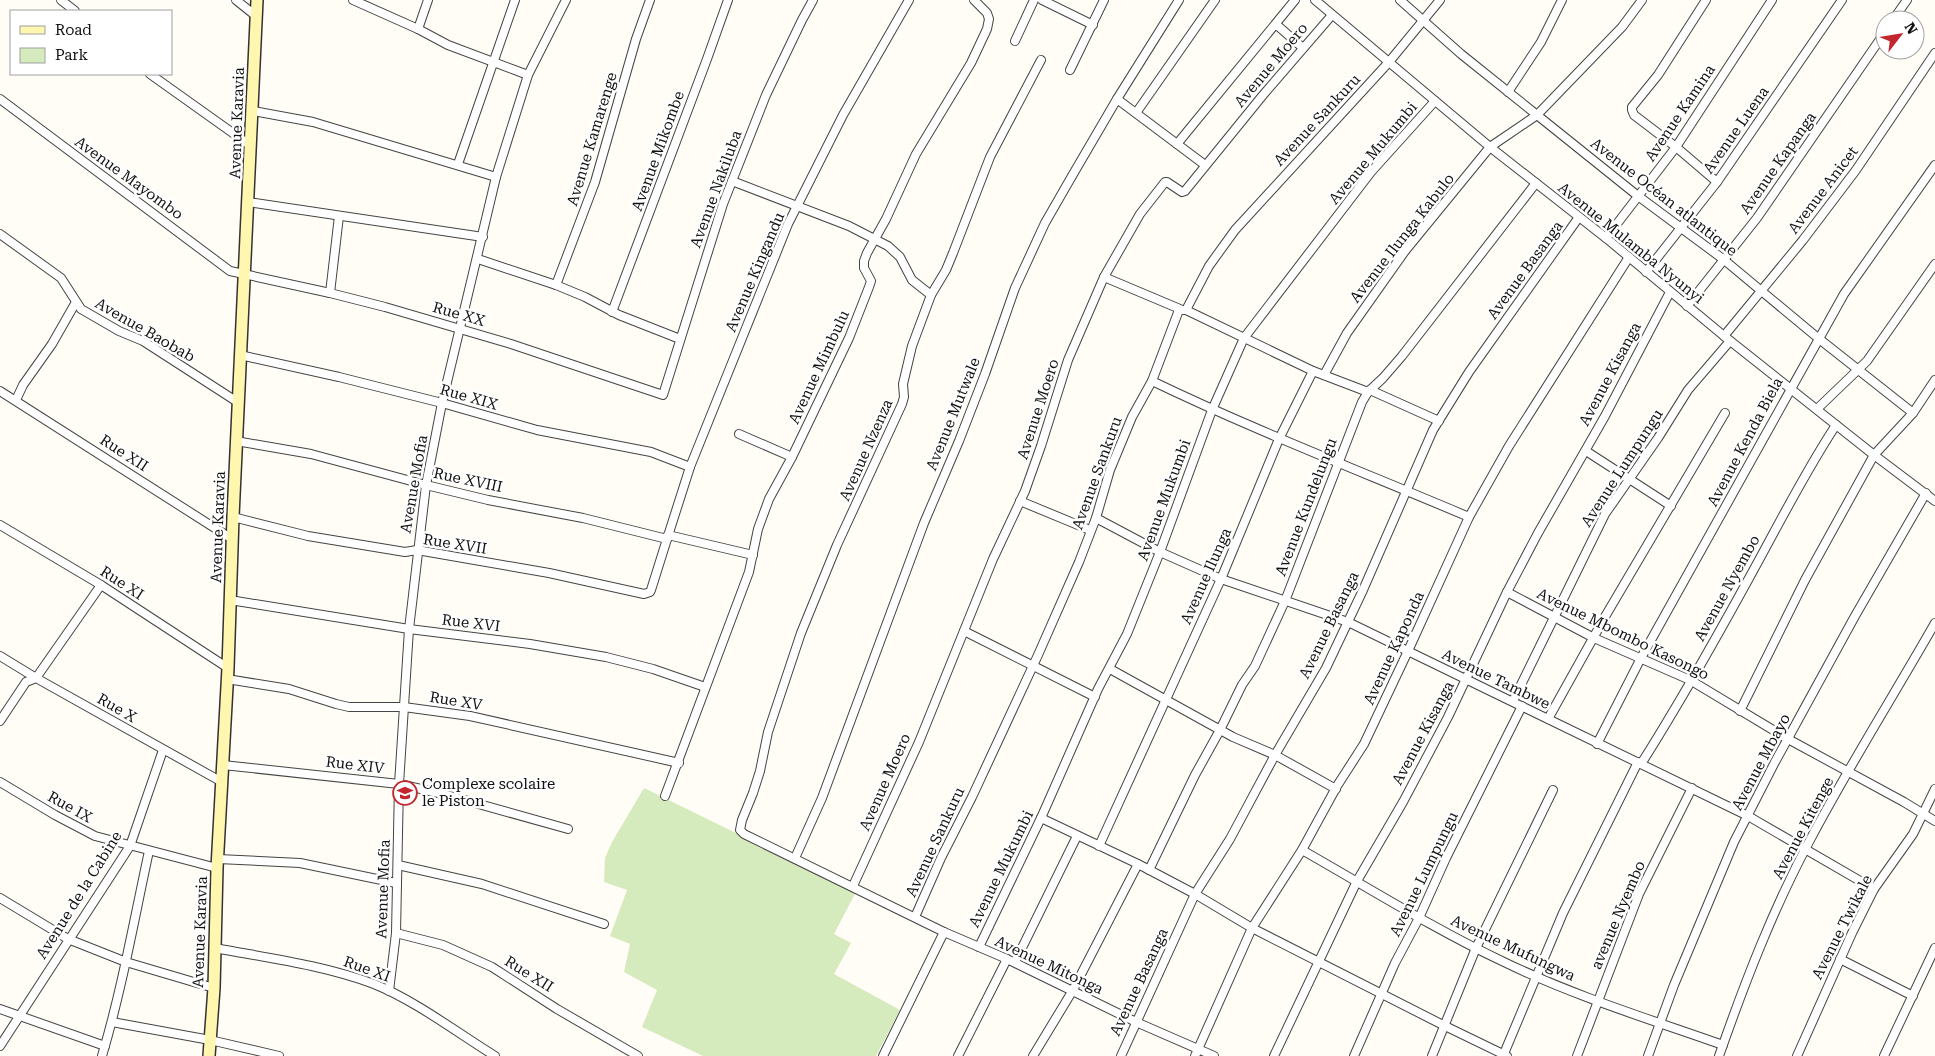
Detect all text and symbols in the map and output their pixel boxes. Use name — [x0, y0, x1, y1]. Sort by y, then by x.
legend — [10, 10, 172, 75]
north arrow — [1875, 10, 1925, 60]
street label: Avenue Moero — [1231, 19, 1311, 111]
text: N — [1902, 20, 1921, 37]
text: Road — [55, 21, 92, 39]
text: Park — [55, 46, 89, 64]
street label: Avenue Kamina — [1641, 61, 1719, 165]
street label: Avenue Karavia — [226, 67, 248, 179]
street label: Avenue Kamarenge — [563, 70, 621, 208]
street label: Avenue Sankuru — [1270, 70, 1365, 170]
street label: Avenue Luena — [1699, 83, 1773, 177]
street label: Avenue Mikombe — [628, 89, 688, 213]
street label: Avenue Mukumbi — [1325, 98, 1421, 208]
street label: Avenue Kapanga — [1736, 109, 1820, 217]
street label: Avenue Nakiluba — [686, 128, 746, 250]
street label: Avenue Mayombo — [71, 133, 187, 223]
street label: Avenue Océan atlantique — [1587, 134, 1741, 260]
street label: Avenue Anicet — [1784, 142, 1862, 237]
street label: Avenue Ilunga Kabulo — [1346, 170, 1458, 306]
street label: Avenue Mulamba Nyunyi — [1555, 179, 1708, 307]
street label: Avenue Kingandu — [722, 209, 789, 334]
street label: Avenue Basanga — [1483, 217, 1567, 323]
street label: Avenue Baobab — [92, 294, 198, 366]
street label: Rue XX — [431, 298, 487, 330]
street label: Avenue Mimbulu — [785, 307, 853, 427]
street label: Avenue Kisanga — [1575, 319, 1645, 429]
street label: Avenue Mutwale — [922, 355, 984, 473]
street label: Avenue Moero — [1013, 357, 1063, 461]
street label: Avenue Kenda Biela — [1703, 375, 1787, 509]
street label: Rue XIX — [438, 380, 500, 414]
street label: Avenue Nzenza — [835, 396, 897, 504]
street label: Avenue Lumpungu — [1577, 405, 1667, 530]
street label: Avenue Sankuru — [1068, 414, 1126, 532]
street label: Rue XII — [97, 431, 151, 475]
street label: Avenue Mofia — [397, 434, 431, 534]
street label: Avenue Kundelungu — [1271, 435, 1341, 579]
street label: Avenue Mukumbi — [1134, 437, 1194, 563]
street label: Rue XVIII — [432, 464, 504, 496]
street label: Avenue Karavia — [207, 471, 229, 583]
street label: Avenue Ilunga — [1177, 525, 1235, 627]
street label: Rue XVII — [422, 530, 488, 558]
street label: Avenue Nyembo — [1690, 532, 1764, 644]
street label: Rue XI — [97, 562, 147, 604]
street label: Avenue Basanga — [1295, 568, 1363, 682]
street label: Avenue Mbombo Kasongo — [1534, 584, 1712, 684]
street label: Avenue Kaponda — [1360, 589, 1428, 707]
street label: Rue XVI — [441, 610, 501, 636]
street label: Avenue Tambwe — [1439, 645, 1553, 713]
street label: Avenue Kisanga — [1388, 678, 1458, 788]
street label: Rue XV — [428, 688, 484, 714]
street label: Rue X — [94, 690, 140, 726]
street label: Avenue Mbayo — [1728, 711, 1794, 813]
street label: Avenue Moero — [856, 731, 914, 833]
street label: Rue XIV — [325, 752, 386, 778]
street label: Avenue Kitenge — [1769, 774, 1837, 882]
place label: Complexe scolaire le Piston — [422, 775, 555, 810]
school or university icon: Complexe scolaire le Piston — [392, 780, 418, 806]
street label: Avenue Sankuru — [902, 784, 969, 900]
street label: Rue IX — [45, 787, 95, 827]
street label: Avenue Mukumbi — [965, 807, 1037, 930]
street label: Avenue Lumpungu — [1386, 808, 1462, 939]
street label: Avenue de la Cabine — [32, 828, 126, 962]
street label: Avenue Mofia — [372, 839, 394, 939]
street label: avenue Nyembo — [1587, 858, 1649, 972]
street label: Avenue Twikale — [1808, 872, 1876, 982]
street label: Avenue Karavia — [189, 876, 211, 988]
street label: Avenue Mufungwa — [1448, 911, 1578, 985]
street label: Avenue Basanga — [1106, 925, 1172, 1039]
street label: Avenue Mitonga — [992, 932, 1106, 998]
street label: Rue XI — [341, 952, 393, 986]
street label: Rue XII — [501, 952, 557, 996]

